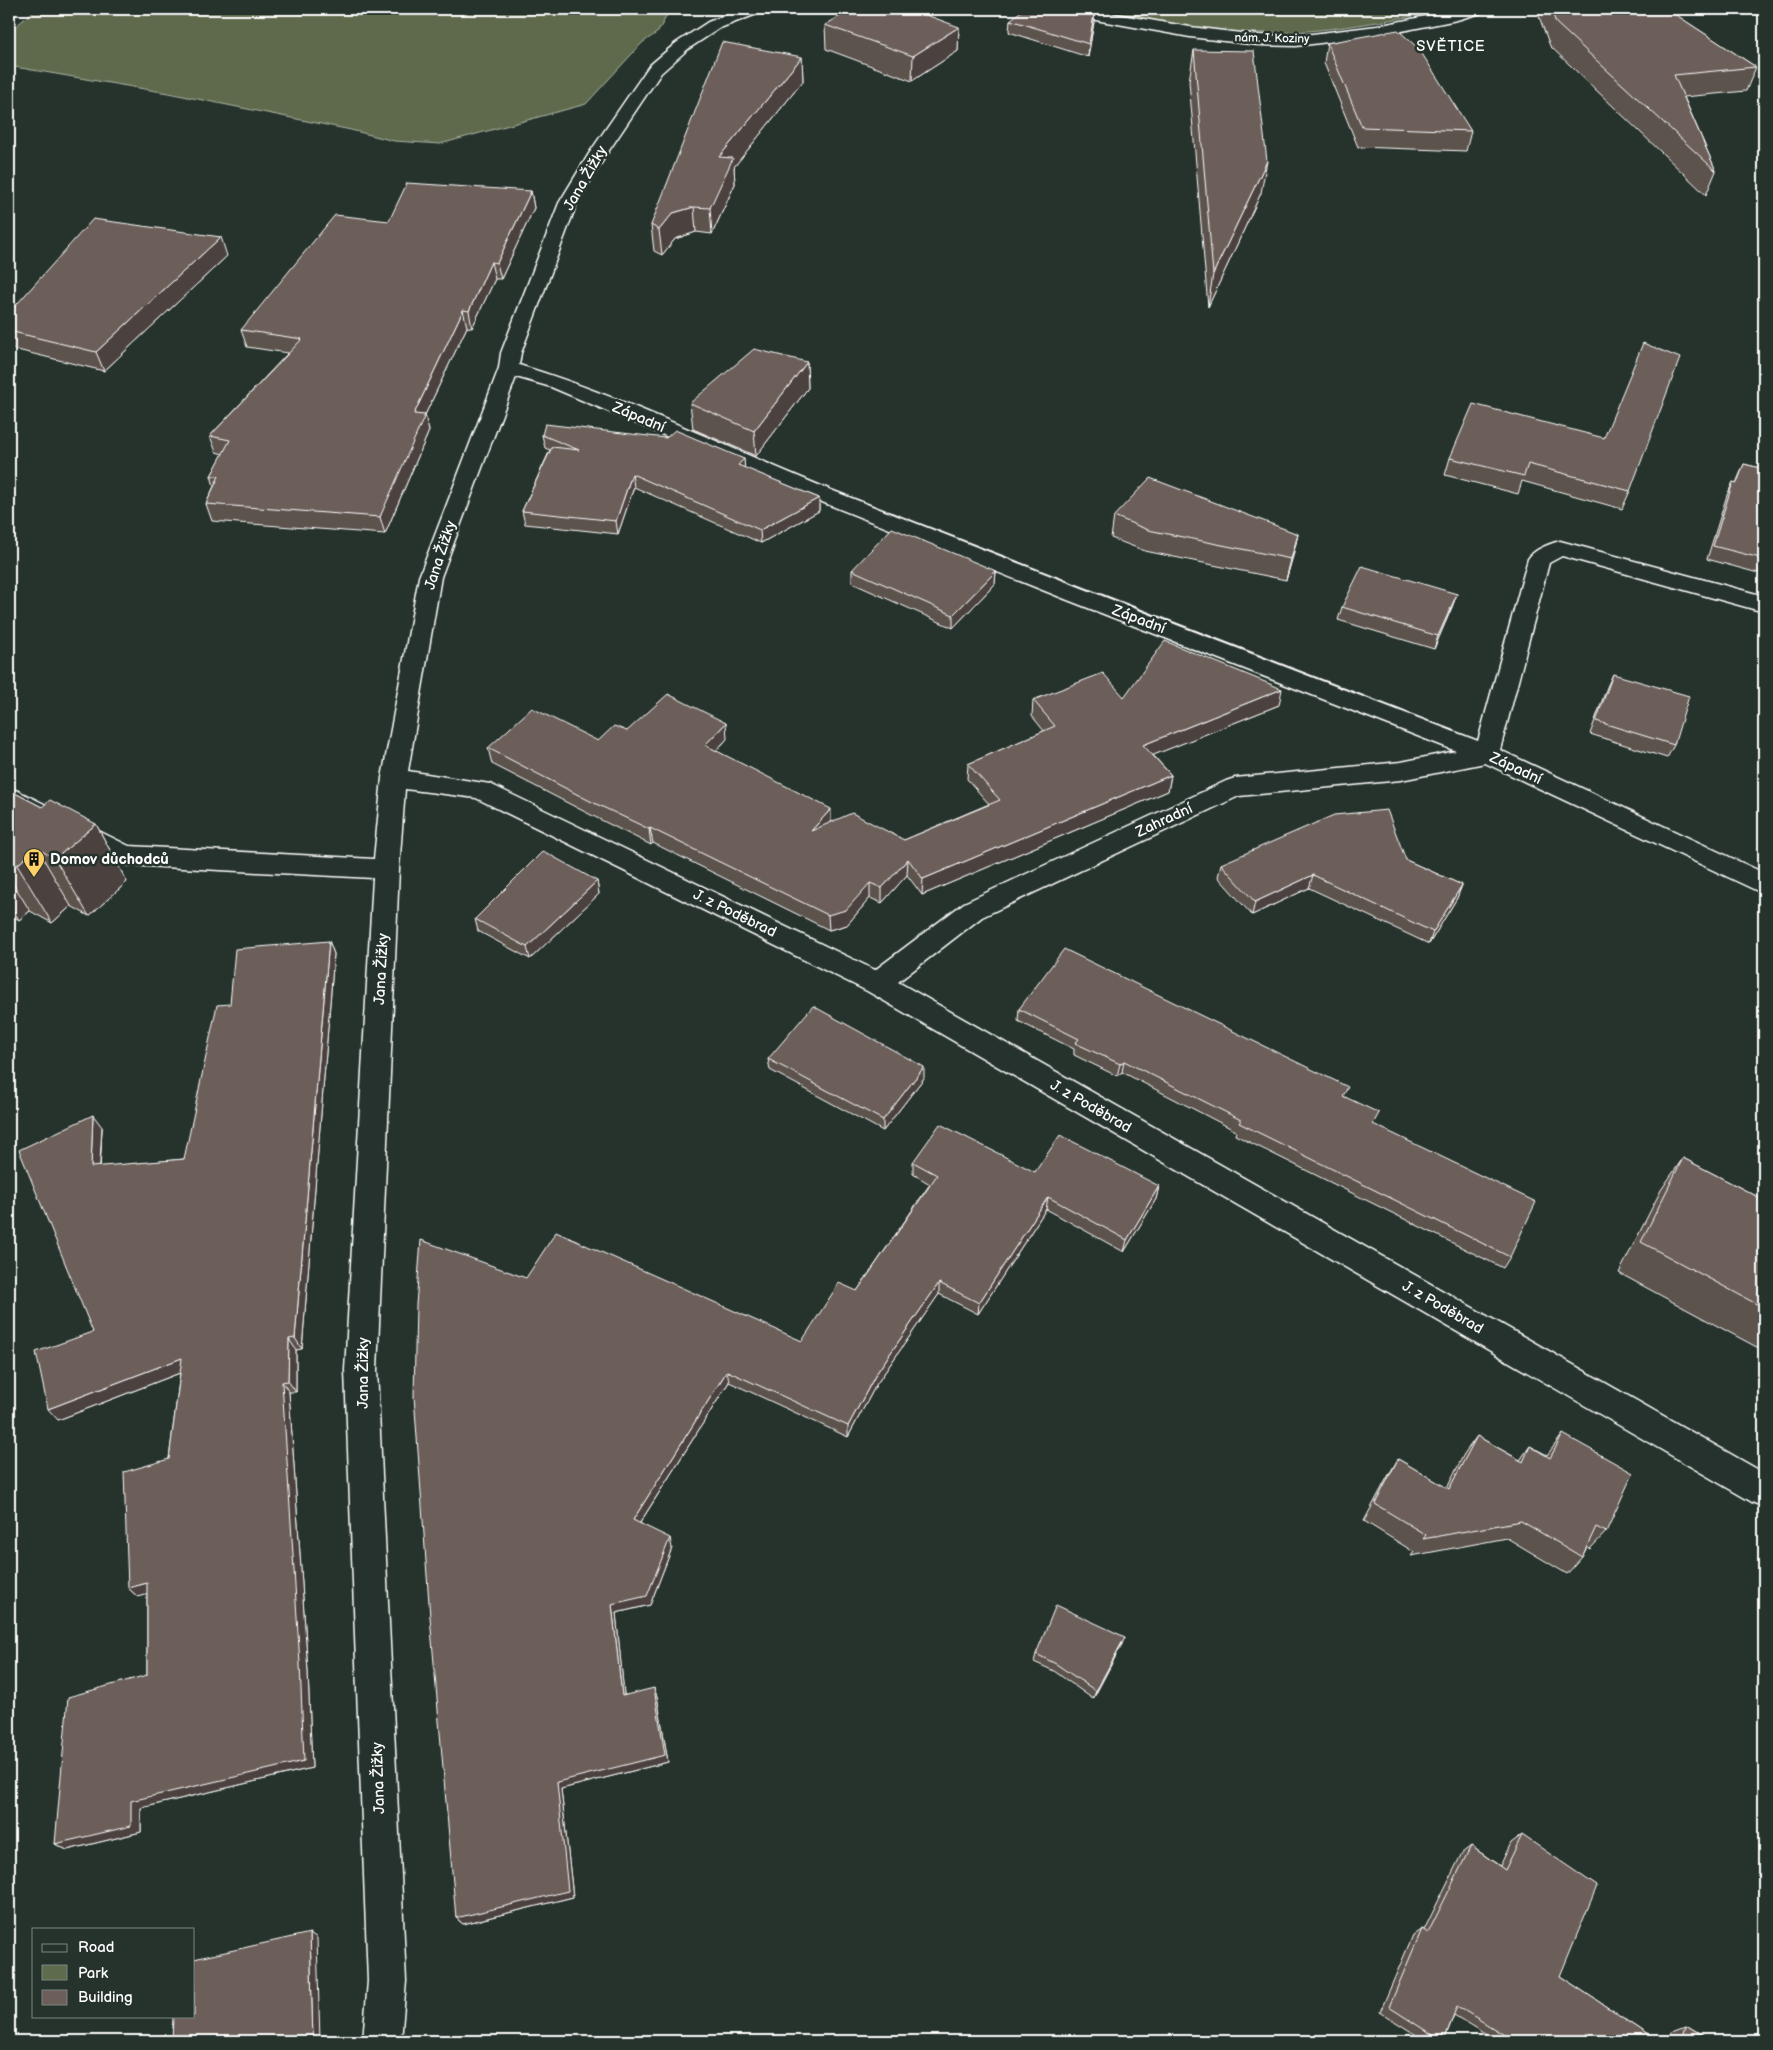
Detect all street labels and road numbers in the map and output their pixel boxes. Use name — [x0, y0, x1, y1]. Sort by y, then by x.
street label: nám. J. Koziny — [1234, 30, 1310, 47]
street label: Jana Žižky — [559, 142, 612, 214]
street label: Západní — [609, 397, 668, 437]
street label: Jana Žižky — [420, 518, 461, 592]
street label: Západní — [1109, 600, 1169, 638]
street label: Západní — [1486, 748, 1545, 789]
street label: Zahradní — [1132, 799, 1196, 842]
street label: J. z Poděbrad — [690, 885, 780, 942]
street label: Jana Žižky — [370, 933, 393, 1005]
street label: J. z Poděbrad — [1047, 1076, 1135, 1137]
street label: J. z Poděbrad — [1399, 1277, 1487, 1338]
street label: Jana Žižky — [354, 1337, 373, 1409]
street label: Jana Žižky — [368, 1742, 389, 1814]

